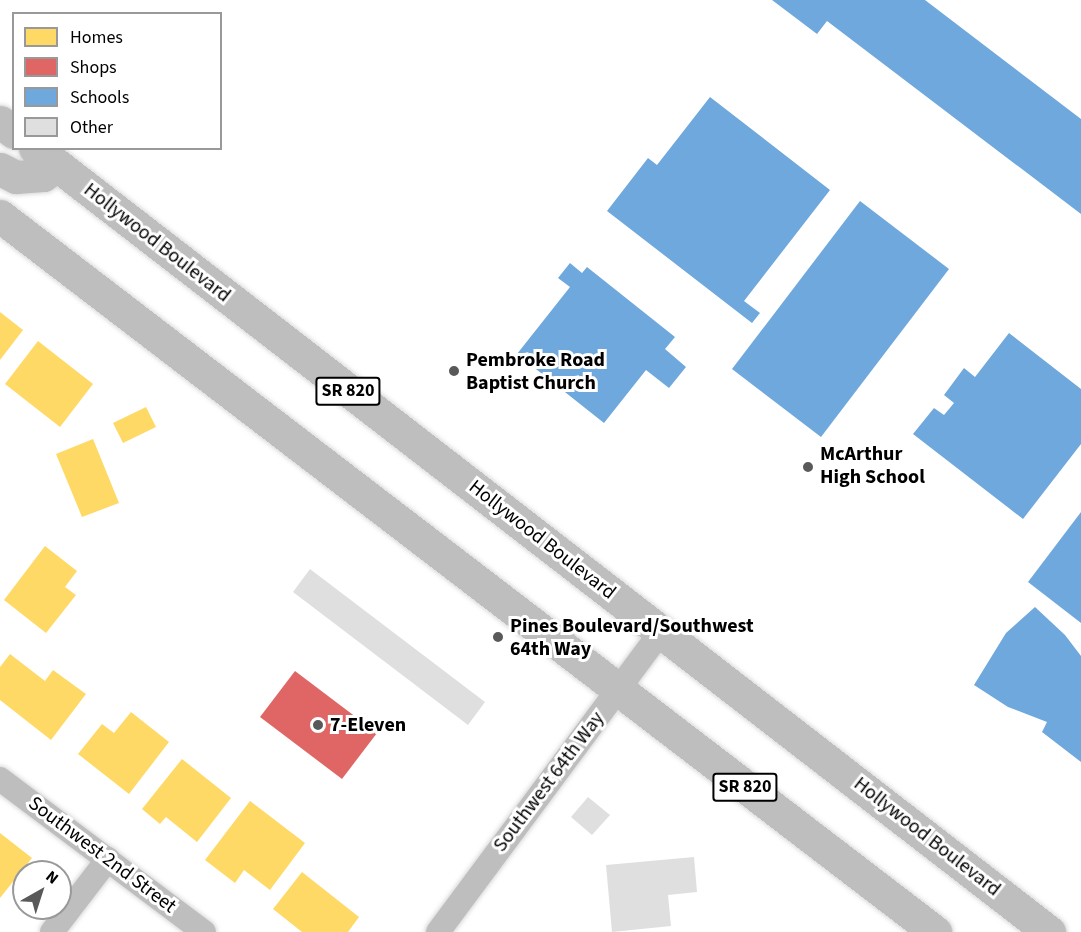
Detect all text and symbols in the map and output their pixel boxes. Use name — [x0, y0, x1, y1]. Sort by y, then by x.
legend — [12, 12, 222, 150]
text: Homes — [70, 25, 123, 50]
text: Shops — [70, 55, 117, 80]
text: Schools — [70, 85, 129, 110]
text: Other — [70, 115, 113, 140]
street label: Hollywood Boulevard — [79, 178, 235, 308]
place label: Pembroke Road Baptist Church — [466, 348, 605, 395]
marker: Pembroke Road Baptist Church — [447, 364, 461, 378]
road number: SR 820 — [315, 376, 381, 406]
place label: McArthur High School — [820, 443, 925, 490]
marker: McArthur High School — [801, 460, 815, 474]
street label: Hollywood Boulevard — [464, 475, 620, 605]
place label: Pines Boulevard/Southwest 64th Way — [510, 614, 754, 661]
marker: Pines Boulevard/Southwest 64th Way — [491, 630, 505, 644]
street label: Southwest 64th Way — [488, 707, 610, 857]
place label: 7-Eleven — [330, 713, 406, 737]
marker: 7-Eleven — [311, 718, 325, 732]
road number: SR 820 — [712, 772, 778, 802]
street label: Hollywood Boulevard — [849, 772, 1005, 902]
street label: Southwest 2nd Street — [23, 792, 181, 918]
north arrow — [12, 860, 72, 920]
text: N — [41, 866, 63, 889]

